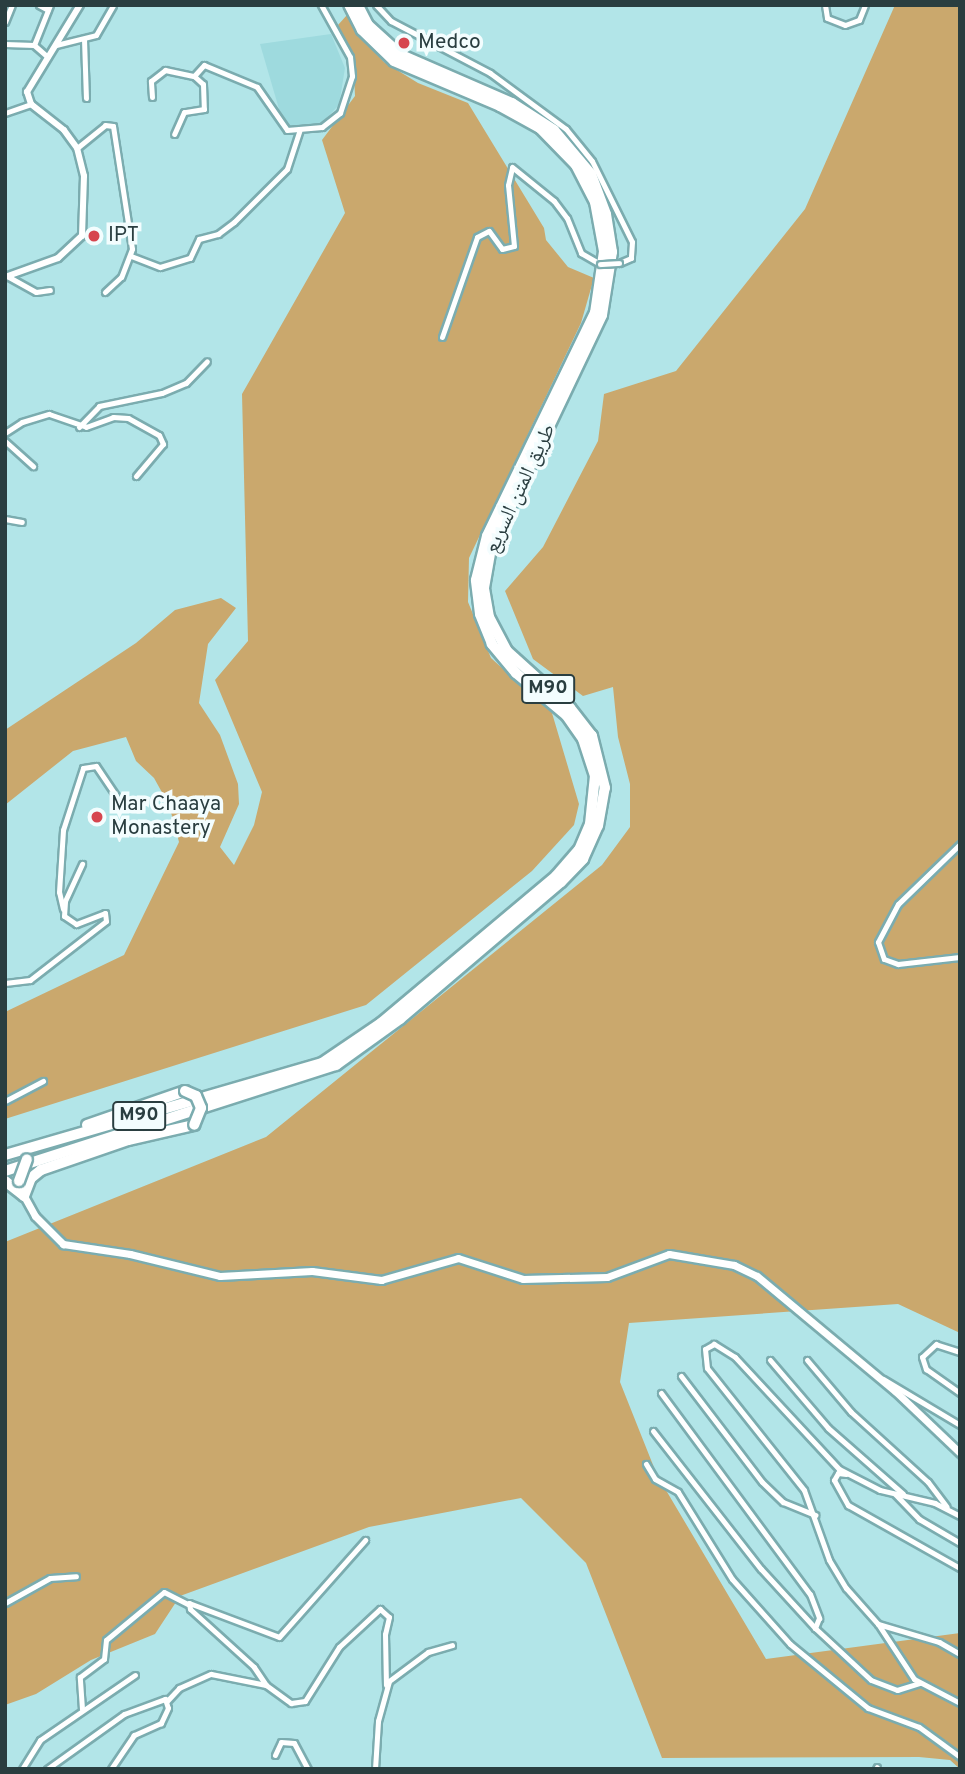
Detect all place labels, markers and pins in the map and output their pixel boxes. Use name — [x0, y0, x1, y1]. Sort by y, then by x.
place label: Medco — [418, 30, 481, 56]
marker: Medco — [396, 35, 412, 51]
place label: IPT — [108, 223, 139, 249]
marker: IPT — [86, 228, 102, 244]
place label: Mar Chaaya Monastery — [111, 792, 221, 842]
marker: Mar Chaaya Monastery — [89, 809, 105, 825]

